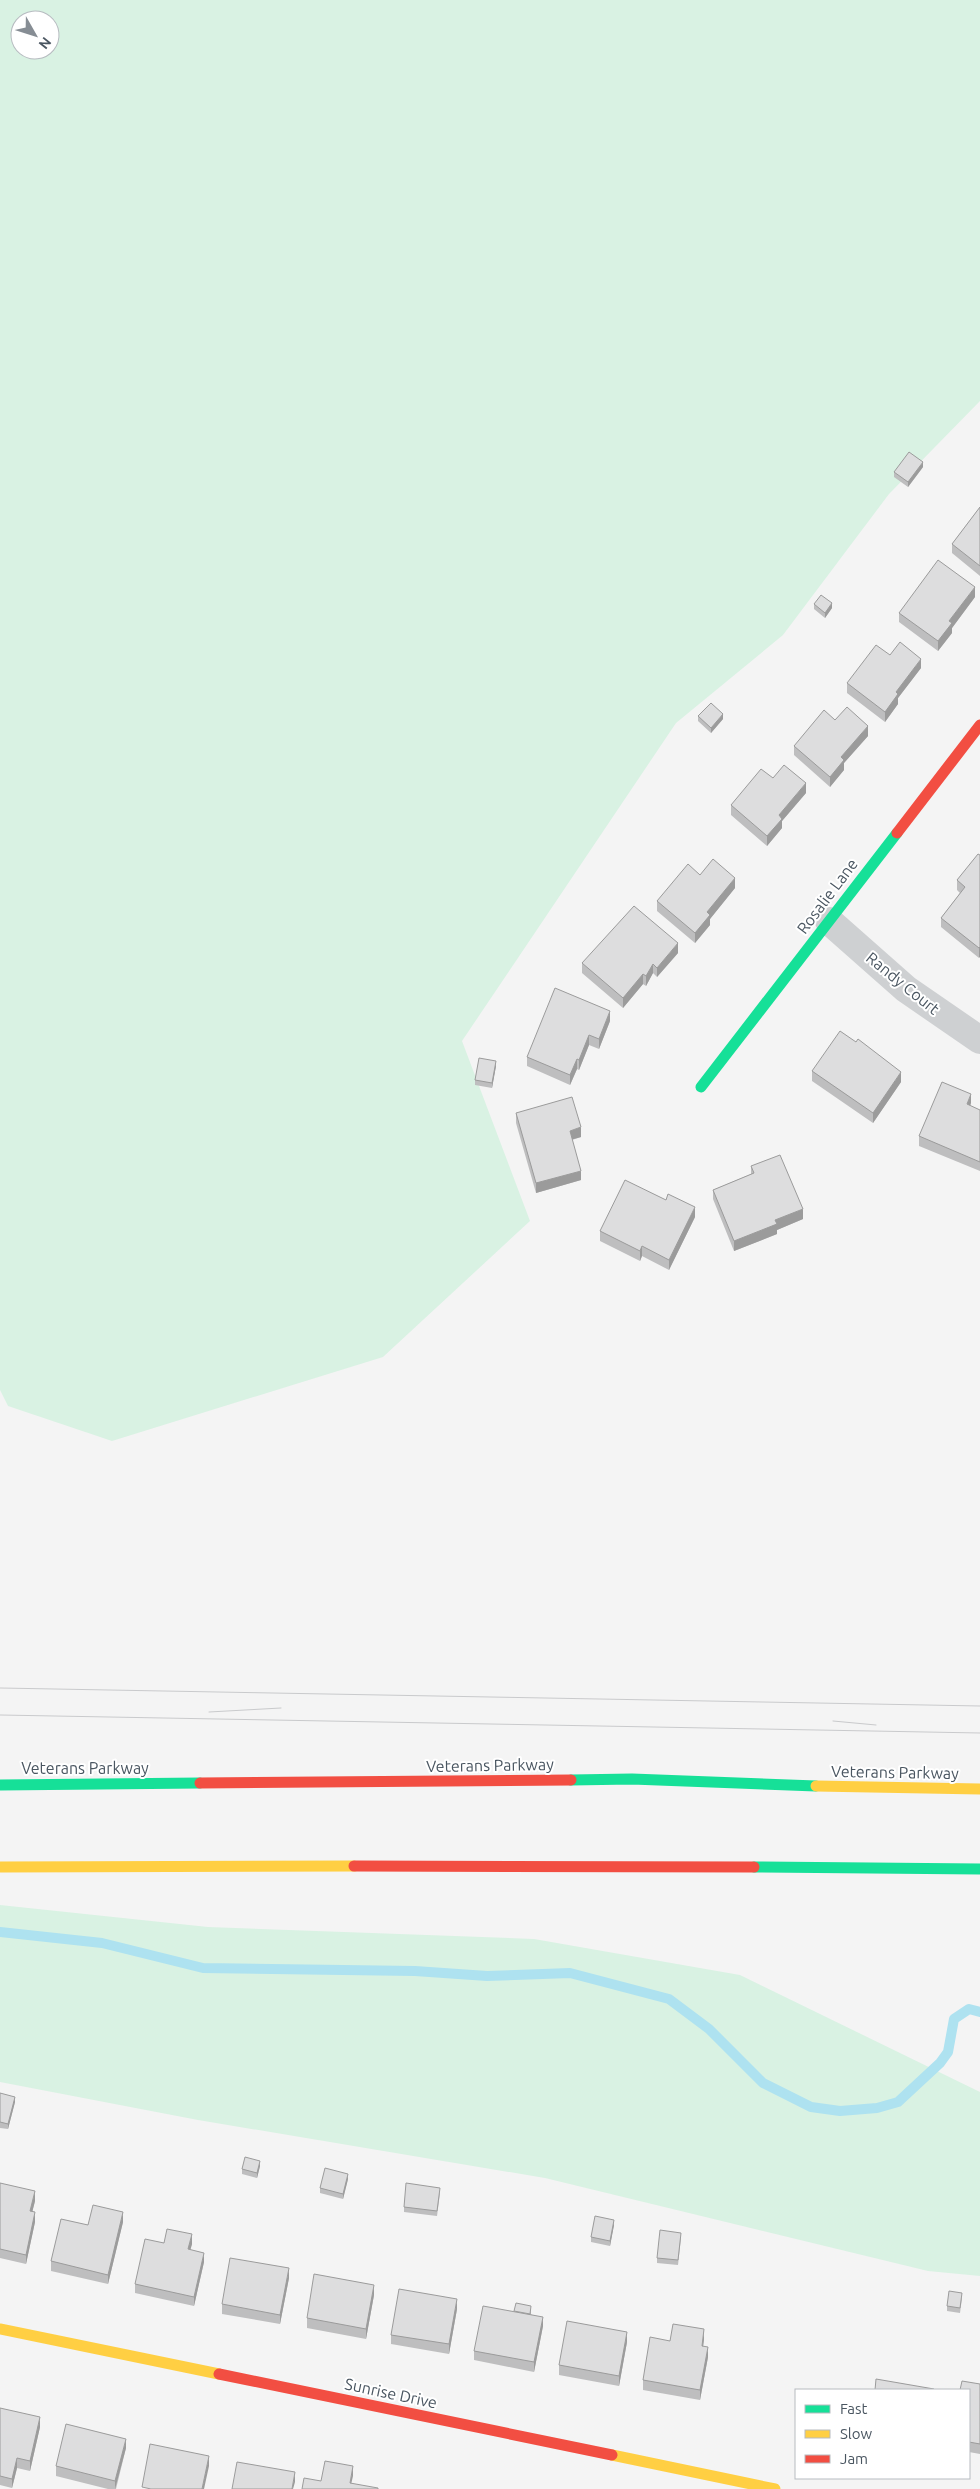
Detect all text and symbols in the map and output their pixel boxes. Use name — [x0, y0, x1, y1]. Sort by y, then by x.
north arrow — [10, 10, 60, 60]
text: N — [36, 34, 55, 52]
street label: Rosalie Lane — [793, 855, 861, 937]
street label: Randy Court — [863, 948, 944, 1018]
street label: Veterans Parkway — [426, 1755, 554, 1775]
street label: Veterans Parkway — [21, 1759, 149, 1777]
street label: Veterans Parkway — [831, 1762, 959, 1782]
street label: Sunrise Drive — [343, 2374, 439, 2412]
legend — [795, 2389, 970, 2479]
text: Fast — [840, 2400, 868, 2417]
text: Slow — [840, 2425, 873, 2442]
text: Jam — [840, 2450, 868, 2467]

